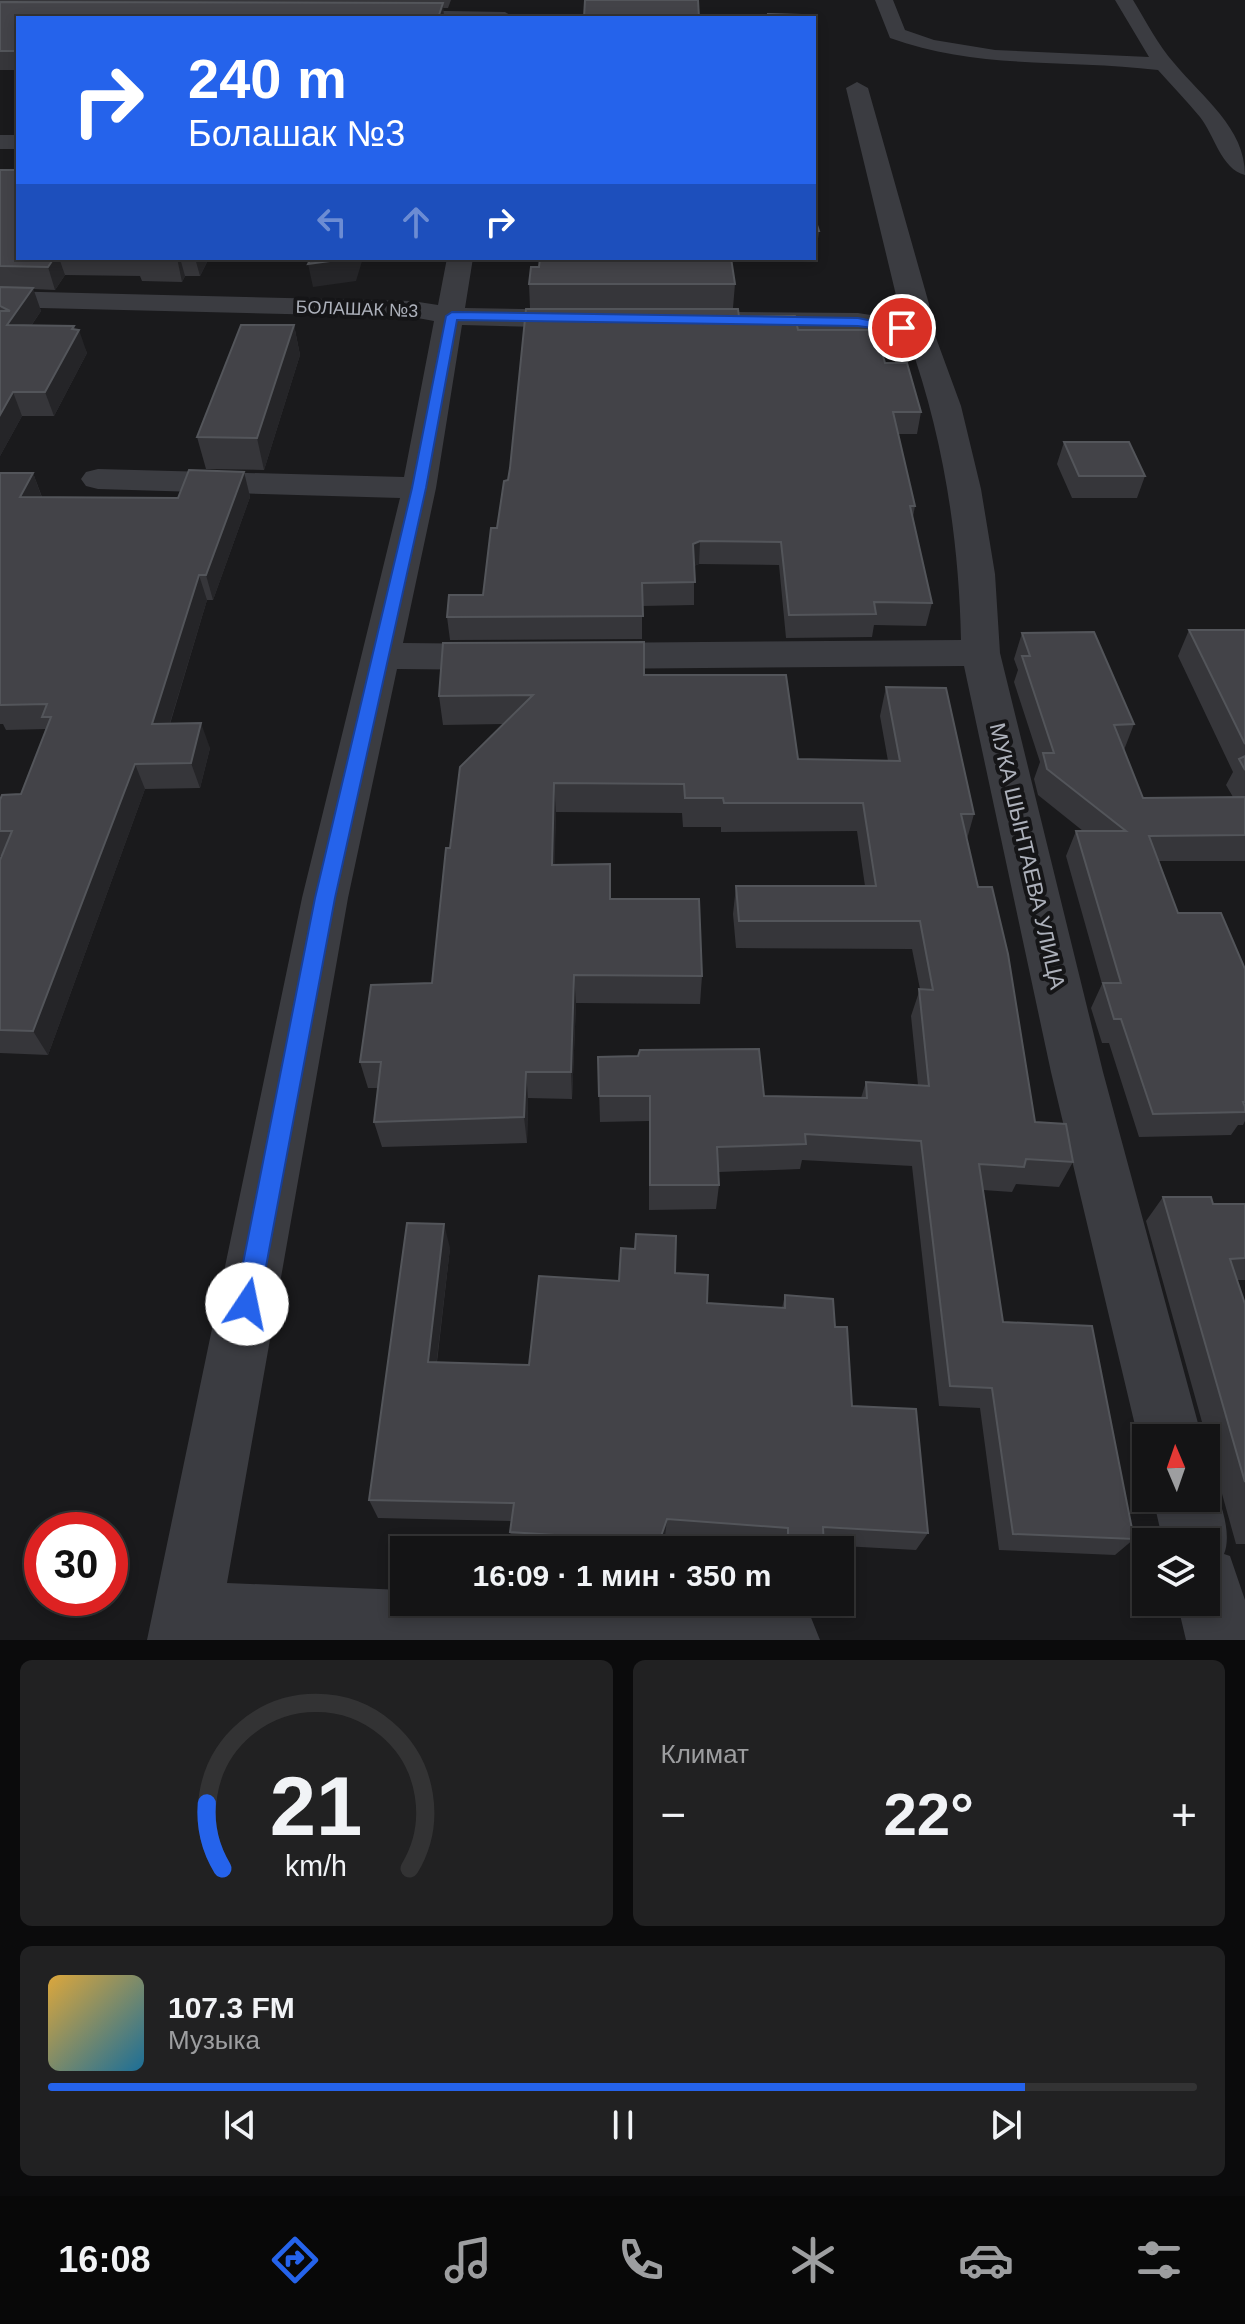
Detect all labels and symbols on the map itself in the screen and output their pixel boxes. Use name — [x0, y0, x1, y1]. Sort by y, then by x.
pin — [868, 294, 936, 362]
street label: БОЛАШАК №3 — [295, 297, 419, 321]
street label: МУКА ШЫНТАЕВА УЛИЦА — [985, 720, 1070, 992]
position arrow — [205, 1262, 289, 1346]
north arrow — [1132, 1424, 1220, 1512]
speed limit sign: 30 — [24, 1512, 128, 1616]

